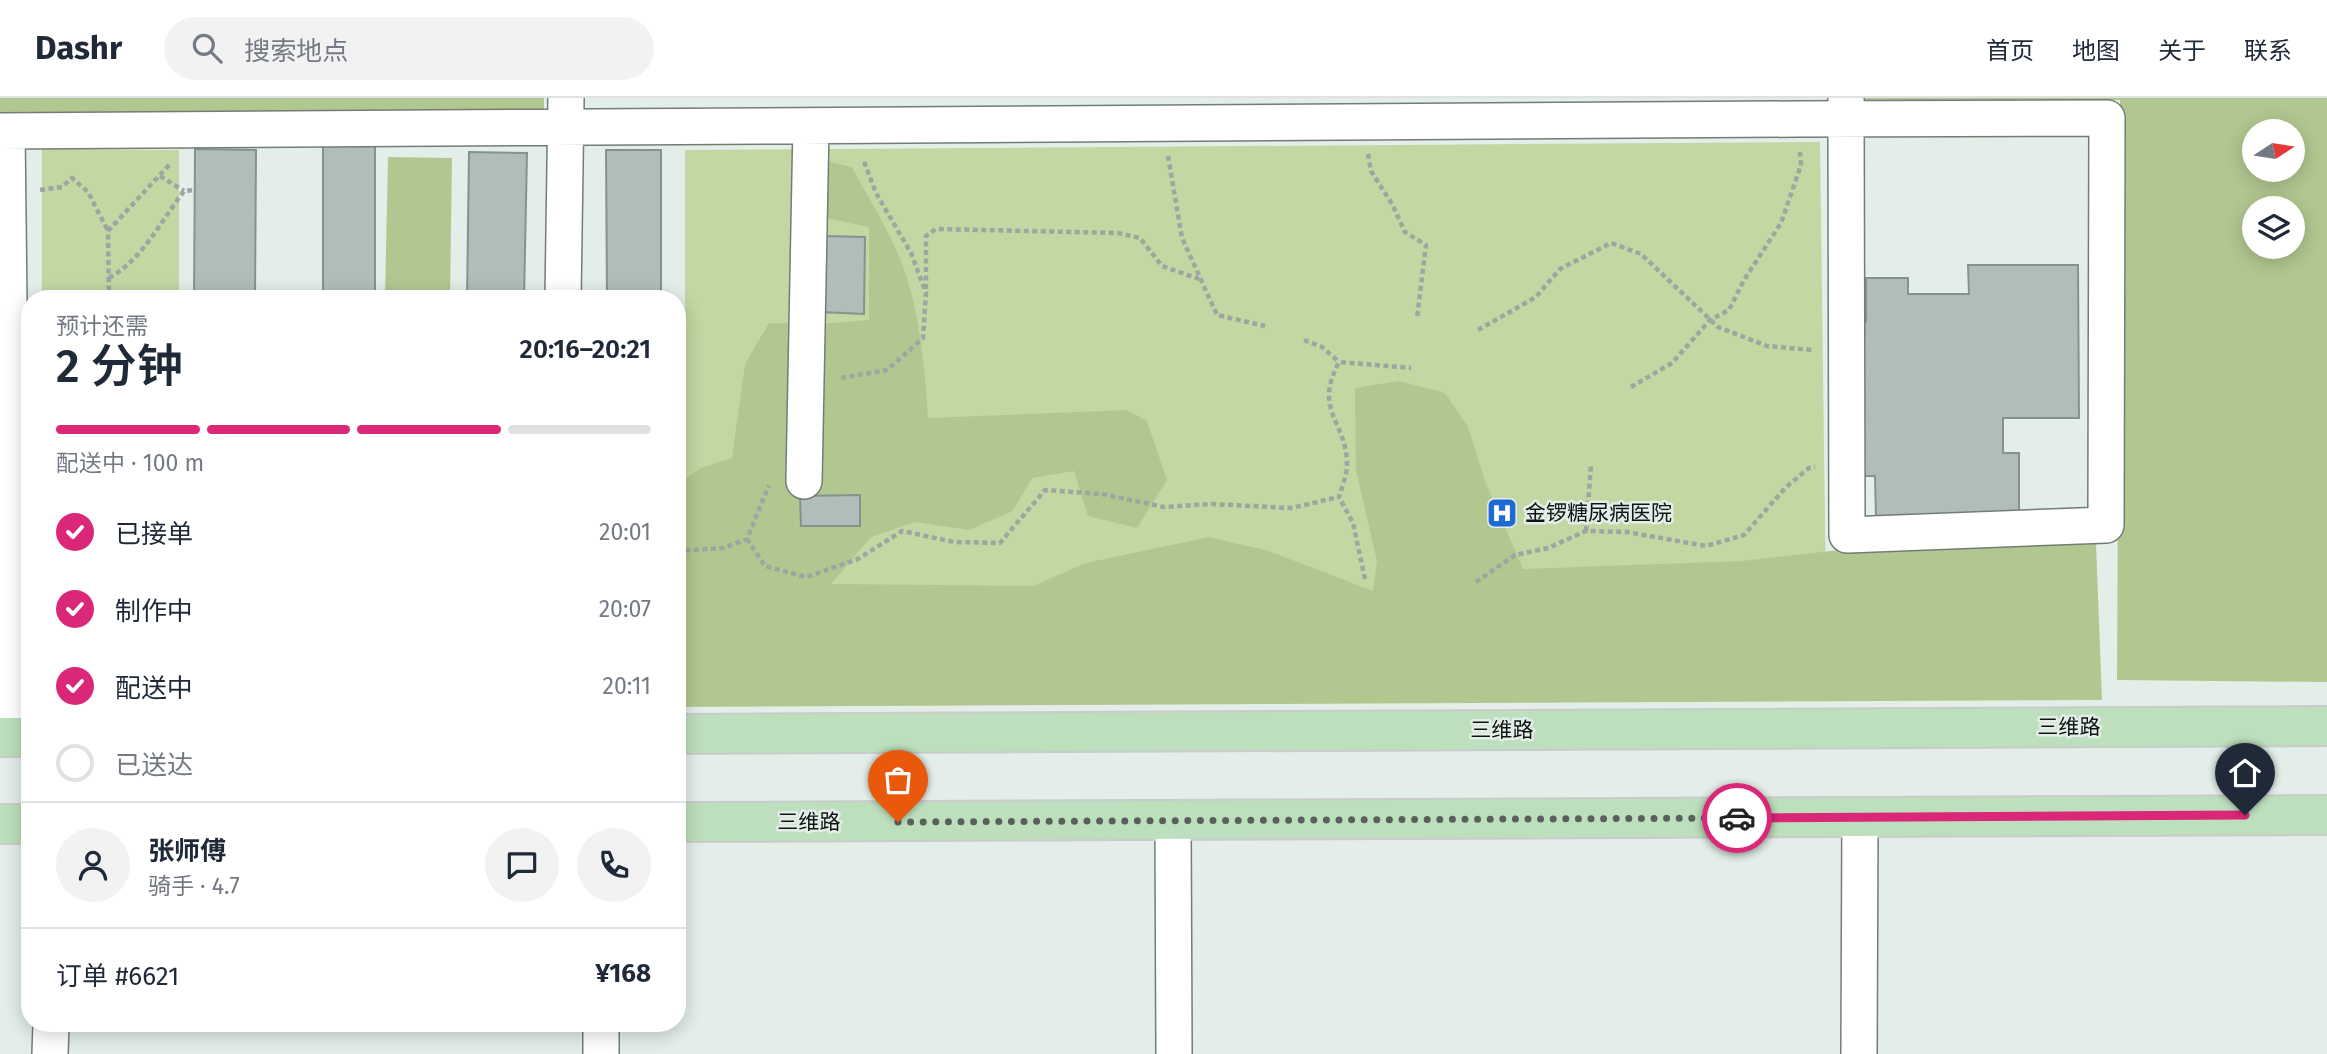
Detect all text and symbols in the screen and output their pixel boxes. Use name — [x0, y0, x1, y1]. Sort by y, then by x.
search box — [164, 17, 654, 80]
text: Dashr — [35, 28, 122, 68]
icon: search — [188, 29, 226, 67]
text: 搜索地点 — [244, 36, 348, 67]
text: 首页 — [1986, 37, 2034, 65]
text: 地图 — [2072, 37, 2120, 65]
text: 关于 — [2158, 37, 2206, 65]
text: 联系 — [2244, 37, 2292, 65]
north arrow — [2242, 119, 2305, 182]
map controls — [2242, 119, 2305, 259]
button: layers — [2242, 196, 2305, 259]
text: 预计还需 — [56, 312, 148, 340]
text: 20:16–20:21 — [520, 334, 651, 365]
text: 2 分钟 — [56, 339, 183, 394]
text: 配送中 · 100 m — [56, 449, 204, 477]
hospital icon: 金锣糖尿病医院 — [1485, 496, 1519, 530]
place label: 金锣糖尿病医院 — [1525, 500, 1672, 526]
icon: check — [56, 513, 94, 551]
text: 20:01 — [599, 518, 651, 546]
text: 已接单 — [115, 519, 193, 550]
icon: check — [56, 590, 94, 628]
text: 20:07 — [599, 595, 651, 623]
text: 制作中 — [115, 596, 193, 627]
icon: check — [56, 667, 94, 705]
text: 20:11 — [603, 672, 651, 700]
text: 配送中 — [115, 673, 193, 704]
street label: 三维路 — [2038, 714, 2101, 740]
street label: 三维路 — [1471, 717, 1534, 743]
pin — [2215, 743, 2275, 815]
text: 已送达 — [115, 750, 193, 781]
pin — [868, 750, 928, 822]
icon: home — [2226, 754, 2264, 792]
icon: bag — [879, 761, 917, 799]
courier — [1702, 783, 1772, 853]
icon: car — [1718, 799, 1756, 837]
street label: 三维路 — [778, 809, 841, 835]
button: person — [56, 828, 130, 902]
button: chat — [485, 828, 559, 902]
button: phone — [577, 828, 651, 902]
text: 张师傅 — [148, 836, 226, 867]
text: 骑手 · 4.7 — [148, 872, 240, 900]
text: ¥168 — [595, 958, 651, 989]
text: 订单 #6621 — [56, 961, 179, 992]

